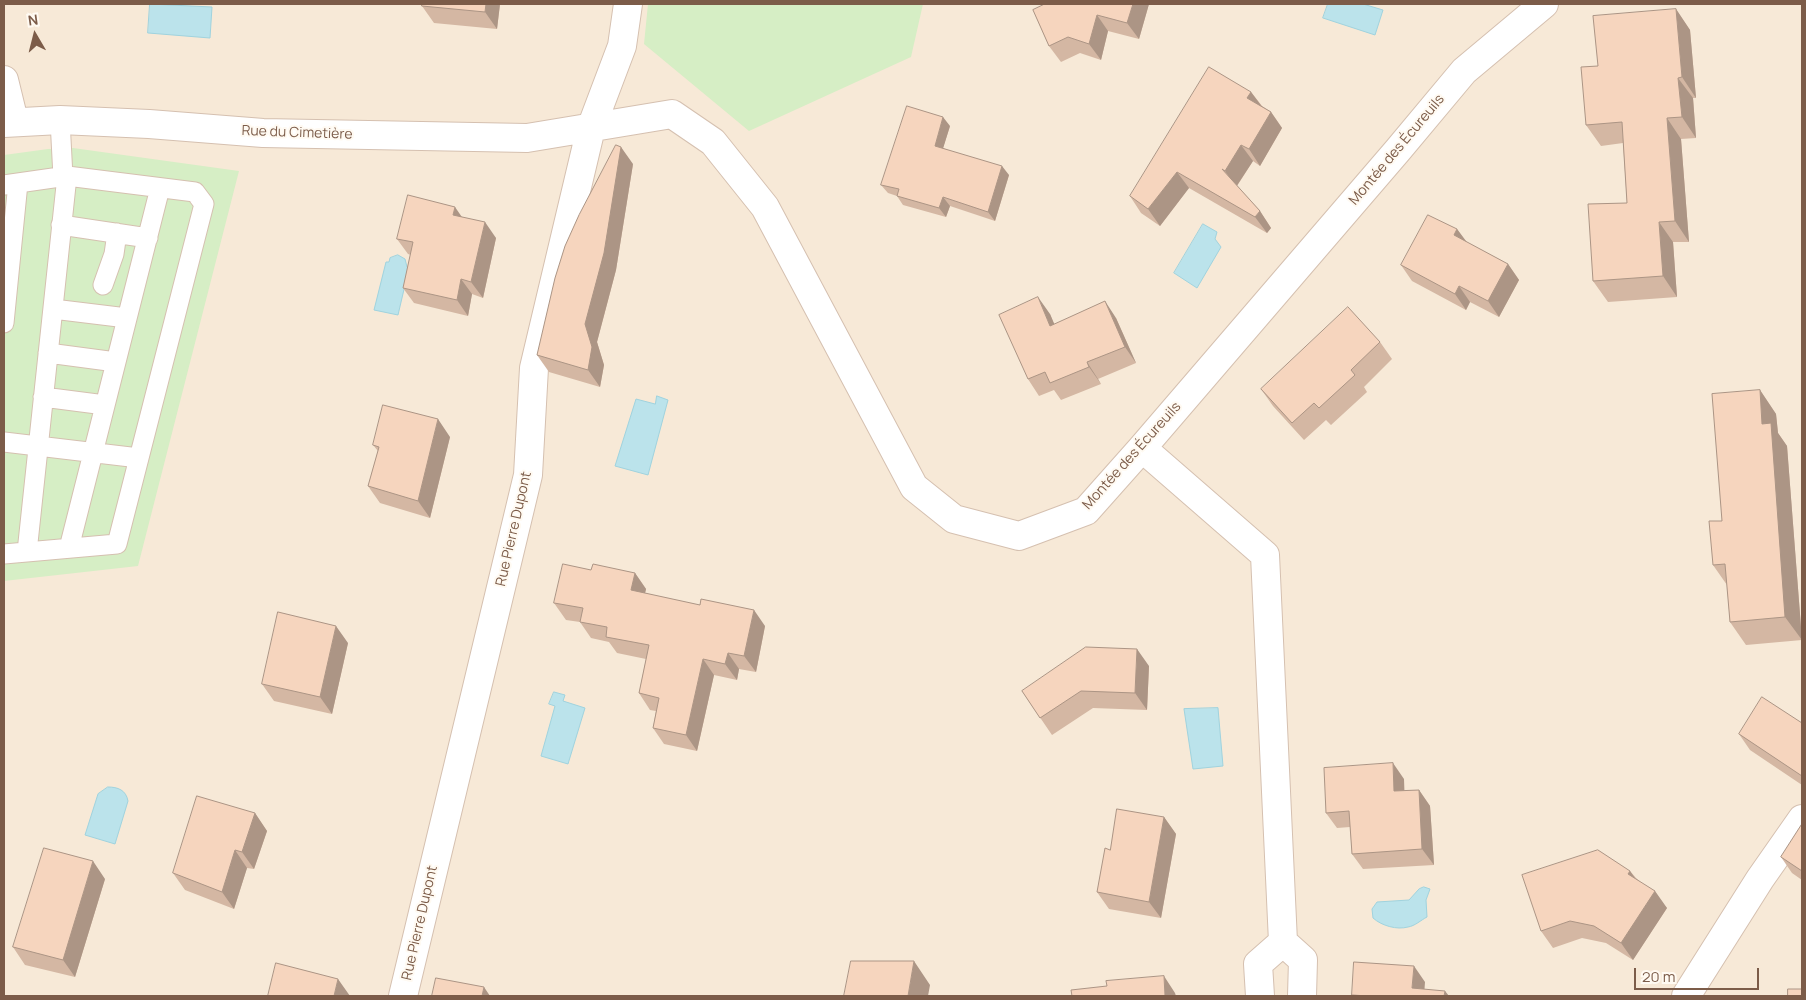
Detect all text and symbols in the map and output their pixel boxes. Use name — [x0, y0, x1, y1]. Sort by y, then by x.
north arrow — [10, 10, 60, 60]
text: N — [27, 10, 39, 30]
street label: Montée des Écureuils — [1346, 91, 1448, 209]
street label: Rue du Cimetière — [241, 123, 353, 143]
street label: Montée des Écureuils — [1079, 399, 1185, 513]
street label: Rue Pierre Dupont — [493, 470, 535, 588]
street label: Rue Pierre Dupont — [399, 864, 441, 982]
scale bar — [1636, 958, 1761, 990]
text: 20 m — [1642, 966, 1675, 987]

